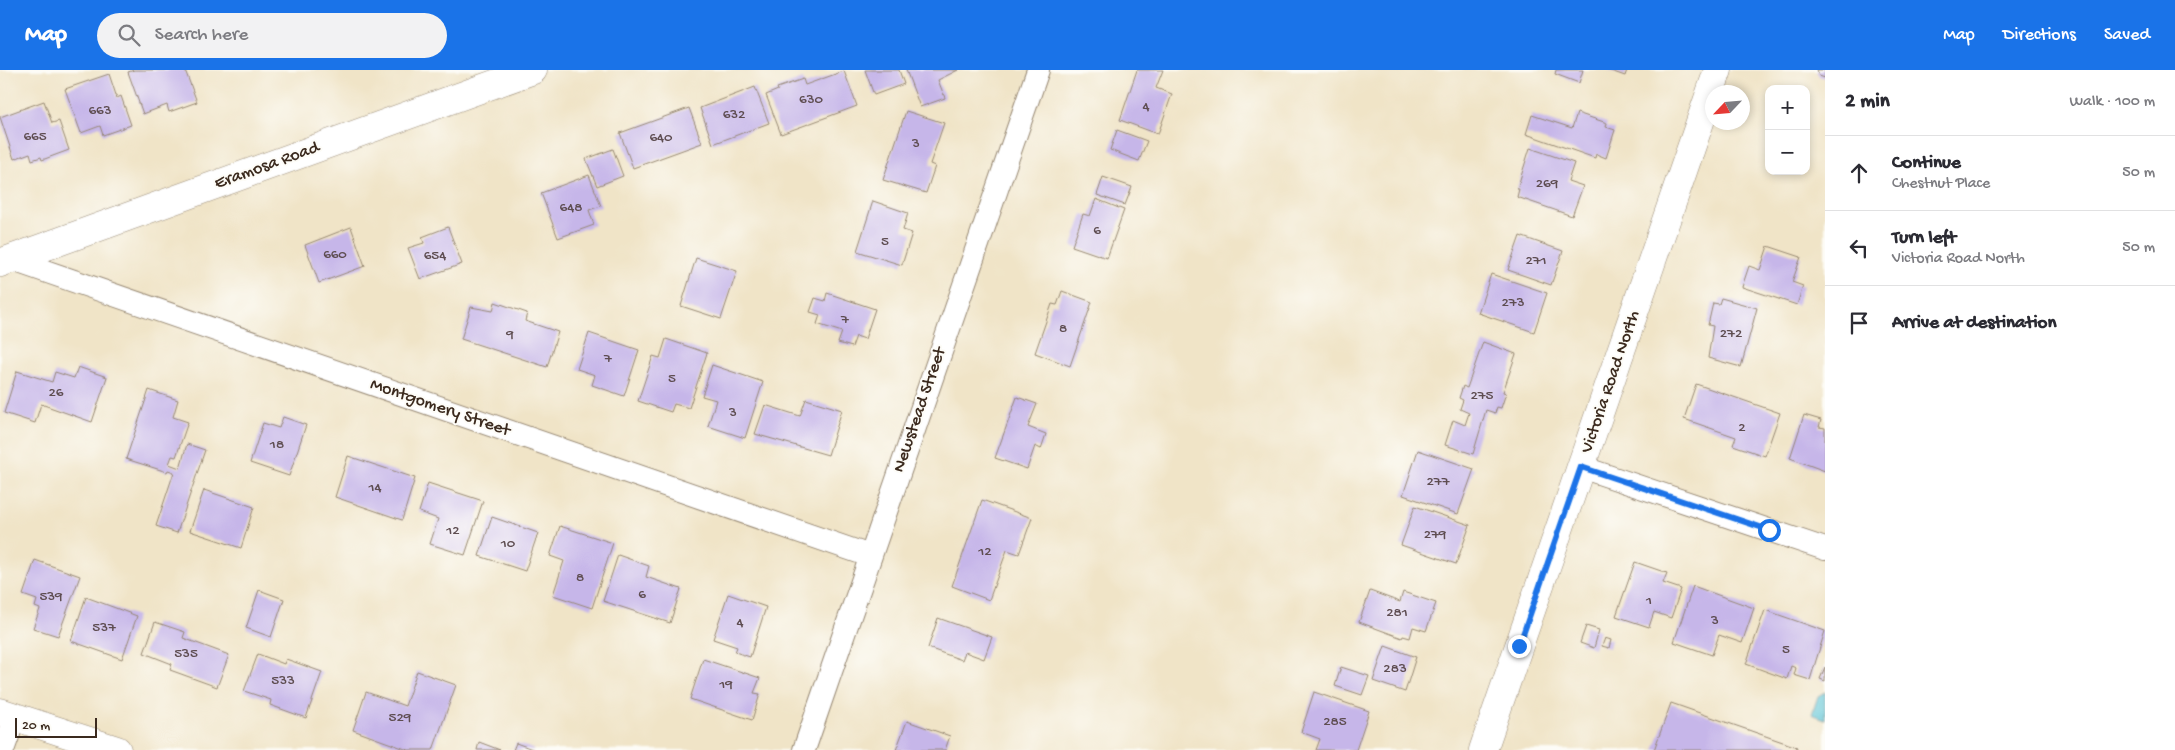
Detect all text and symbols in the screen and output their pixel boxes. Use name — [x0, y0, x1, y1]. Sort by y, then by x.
search box — [97, 13, 447, 58]
text: Map — [25, 21, 67, 50]
icon: search — [115, 21, 143, 49]
text: Search here — [155, 24, 248, 47]
text: Map — [1943, 25, 1975, 46]
text: Directions — [2003, 25, 2076, 46]
text: Saved — [2104, 25, 2150, 46]
north arrow — [1705, 85, 1750, 130]
map controls — [1765, 85, 1810, 175]
button: + — [1765, 85, 1810, 130]
text: 2 min — [1845, 90, 1890, 115]
house number: 630 — [799, 91, 823, 109]
text: Walk · 100 m — [2069, 93, 2155, 112]
house number: 4 — [1142, 98, 1150, 116]
house number: 663 — [89, 102, 112, 120]
house number: 632 — [723, 106, 745, 124]
house number: 665 — [23, 128, 47, 146]
house number: 640 — [649, 129, 673, 147]
button: − — [1765, 130, 1810, 175]
house number: 3 — [911, 135, 920, 153]
street label: Eramosa Road — [212, 137, 324, 195]
text: Continue — [1892, 152, 1961, 175]
icon: ahead — [1845, 159, 1873, 187]
text: 50 m — [2122, 164, 2155, 183]
house number: 269 — [1536, 175, 1559, 193]
text: Chestnut Place — [1892, 175, 1990, 194]
house number: 648 — [560, 199, 582, 217]
house number: 6 — [1093, 222, 1101, 240]
text: Turn left — [1892, 227, 1956, 250]
house number: 5 — [881, 233, 889, 251]
icon: left — [1845, 234, 1873, 262]
text: 50 m — [2122, 239, 2155, 258]
house number: 660 — [323, 246, 347, 264]
house number: 654 — [424, 247, 446, 265]
text: Victoria Road North — [1892, 250, 2025, 269]
house number: 271 — [1525, 252, 1547, 270]
house number: 273 — [1502, 294, 1525, 312]
street label: Victoria Road North — [1576, 308, 1645, 457]
icon: arrive — [1845, 309, 1873, 337]
house number: 7 — [840, 311, 850, 329]
text: Arrive at destination — [1892, 312, 2056, 335]
house number: 8 — [1059, 320, 1067, 338]
house number: 272 — [1720, 325, 1742, 343]
house number: 9 — [505, 326, 514, 344]
street label: Newstead Street — [889, 343, 952, 475]
house number: 7 — [603, 350, 613, 368]
house number: 5 — [668, 370, 676, 388]
street label: Montgomery Street — [367, 374, 514, 442]
house number: 26 — [49, 384, 64, 402]
house number: 275 — [1470, 387, 1494, 405]
house number: 3 — [728, 404, 737, 422]
house number: 2 — [1738, 419, 1746, 437]
house number: 18 — [269, 436, 284, 454]
house number: 277 — [1427, 473, 1451, 491]
house number: 14 — [367, 479, 382, 497]
route start — [1758, 519, 1781, 542]
house number: 12 — [445, 522, 460, 540]
house number: 279 — [1424, 526, 1447, 544]
house number: 10 — [500, 535, 516, 553]
house number: 12 — [977, 543, 992, 561]
house number: 8 — [576, 569, 584, 587]
house number: 6 — [638, 586, 646, 604]
house number: 539 — [39, 588, 63, 606]
house number: 1 — [1645, 592, 1652, 610]
house number: 281 — [1386, 604, 1408, 622]
house number: 3 — [1710, 612, 1719, 630]
house number: 4 — [736, 614, 744, 632]
house number: 537 — [92, 619, 117, 637]
route end — [1508, 635, 1531, 658]
house number: 5 — [1782, 641, 1790, 659]
house number: 535 — [174, 645, 198, 663]
house number: 283 — [1383, 660, 1407, 678]
house number: 533 — [271, 672, 295, 690]
house number: 19 — [718, 676, 733, 694]
house number: 529 — [389, 709, 412, 727]
house number: 285 — [1323, 713, 1347, 731]
scale bar — [15, 715, 98, 738]
text: 20 m — [22, 718, 50, 735]

